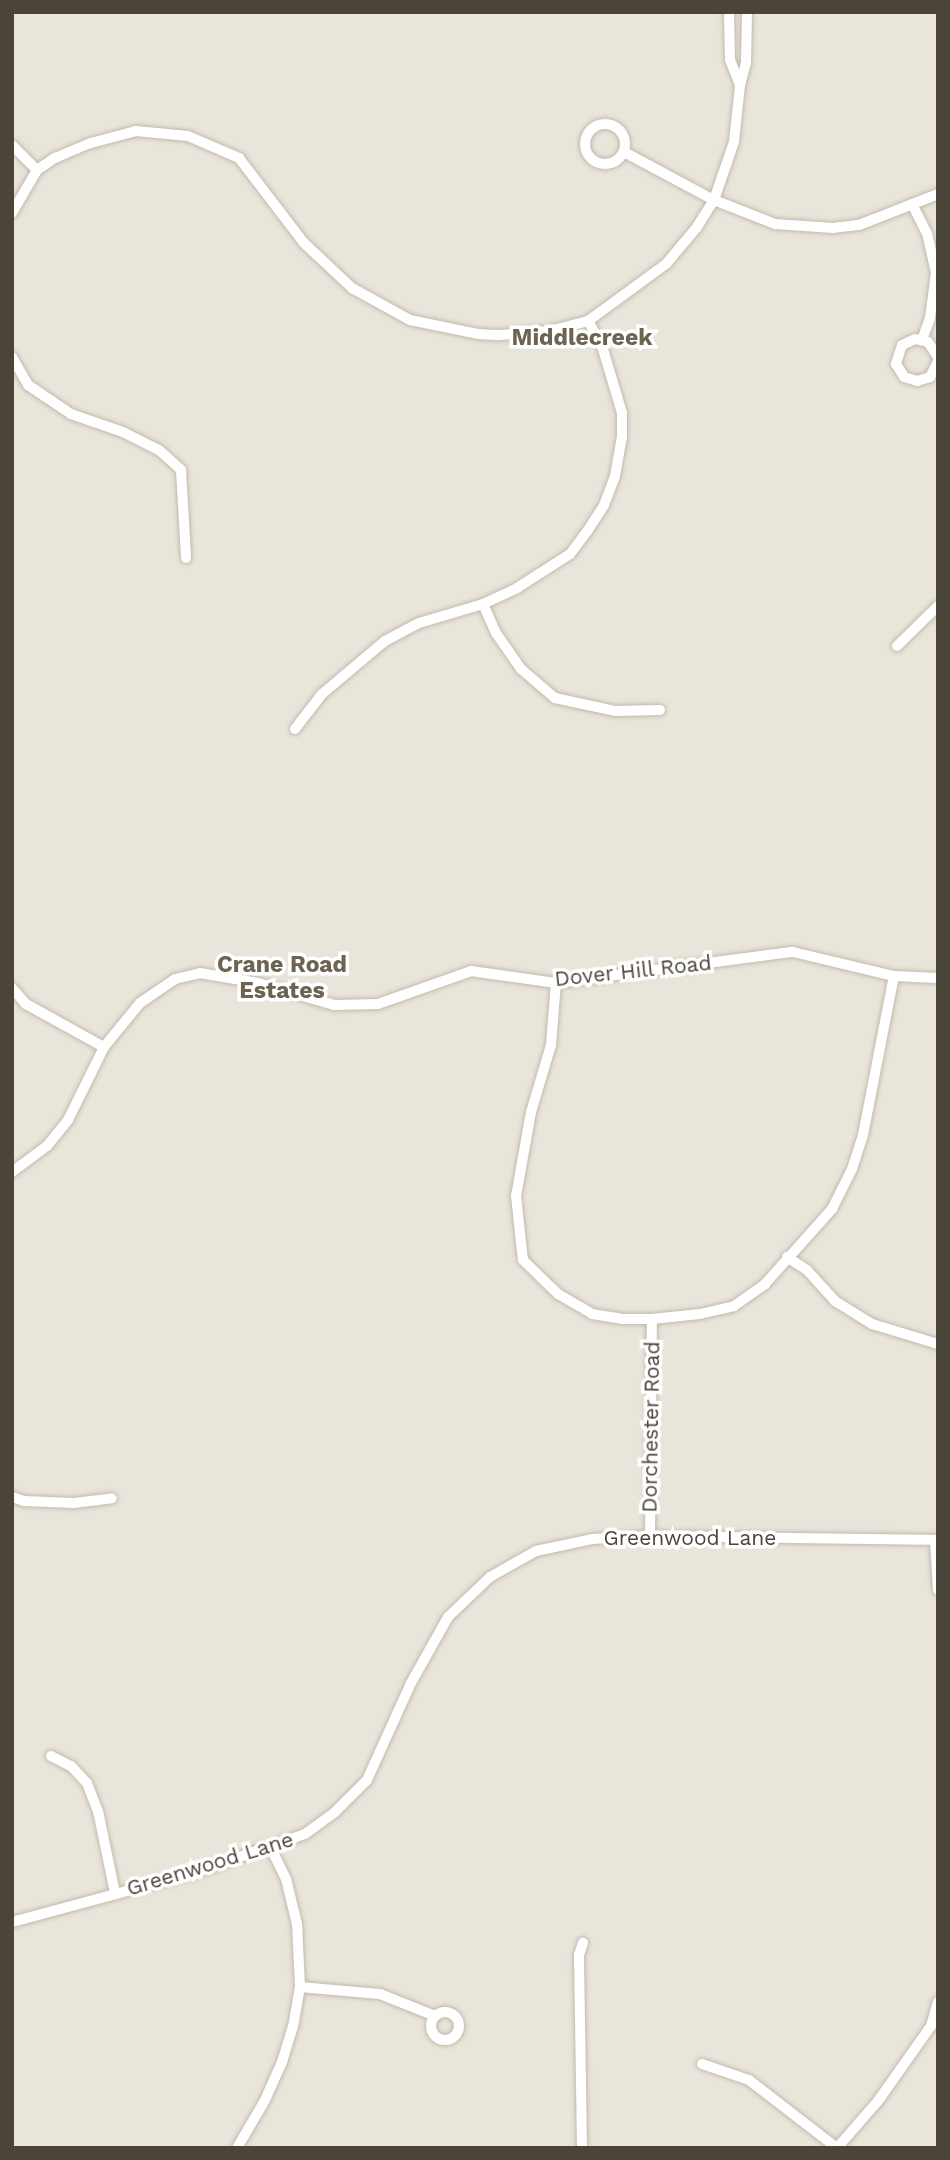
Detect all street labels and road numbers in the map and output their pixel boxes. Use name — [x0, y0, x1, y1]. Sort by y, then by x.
street label: Dover Hill Road — [553, 950, 713, 992]
street label: Dorchester Road — [637, 1341, 665, 1513]
street label: Greenwood Lane — [604, 1525, 776, 1551]
street label: Greenwood Lane — [124, 1827, 296, 1901]

